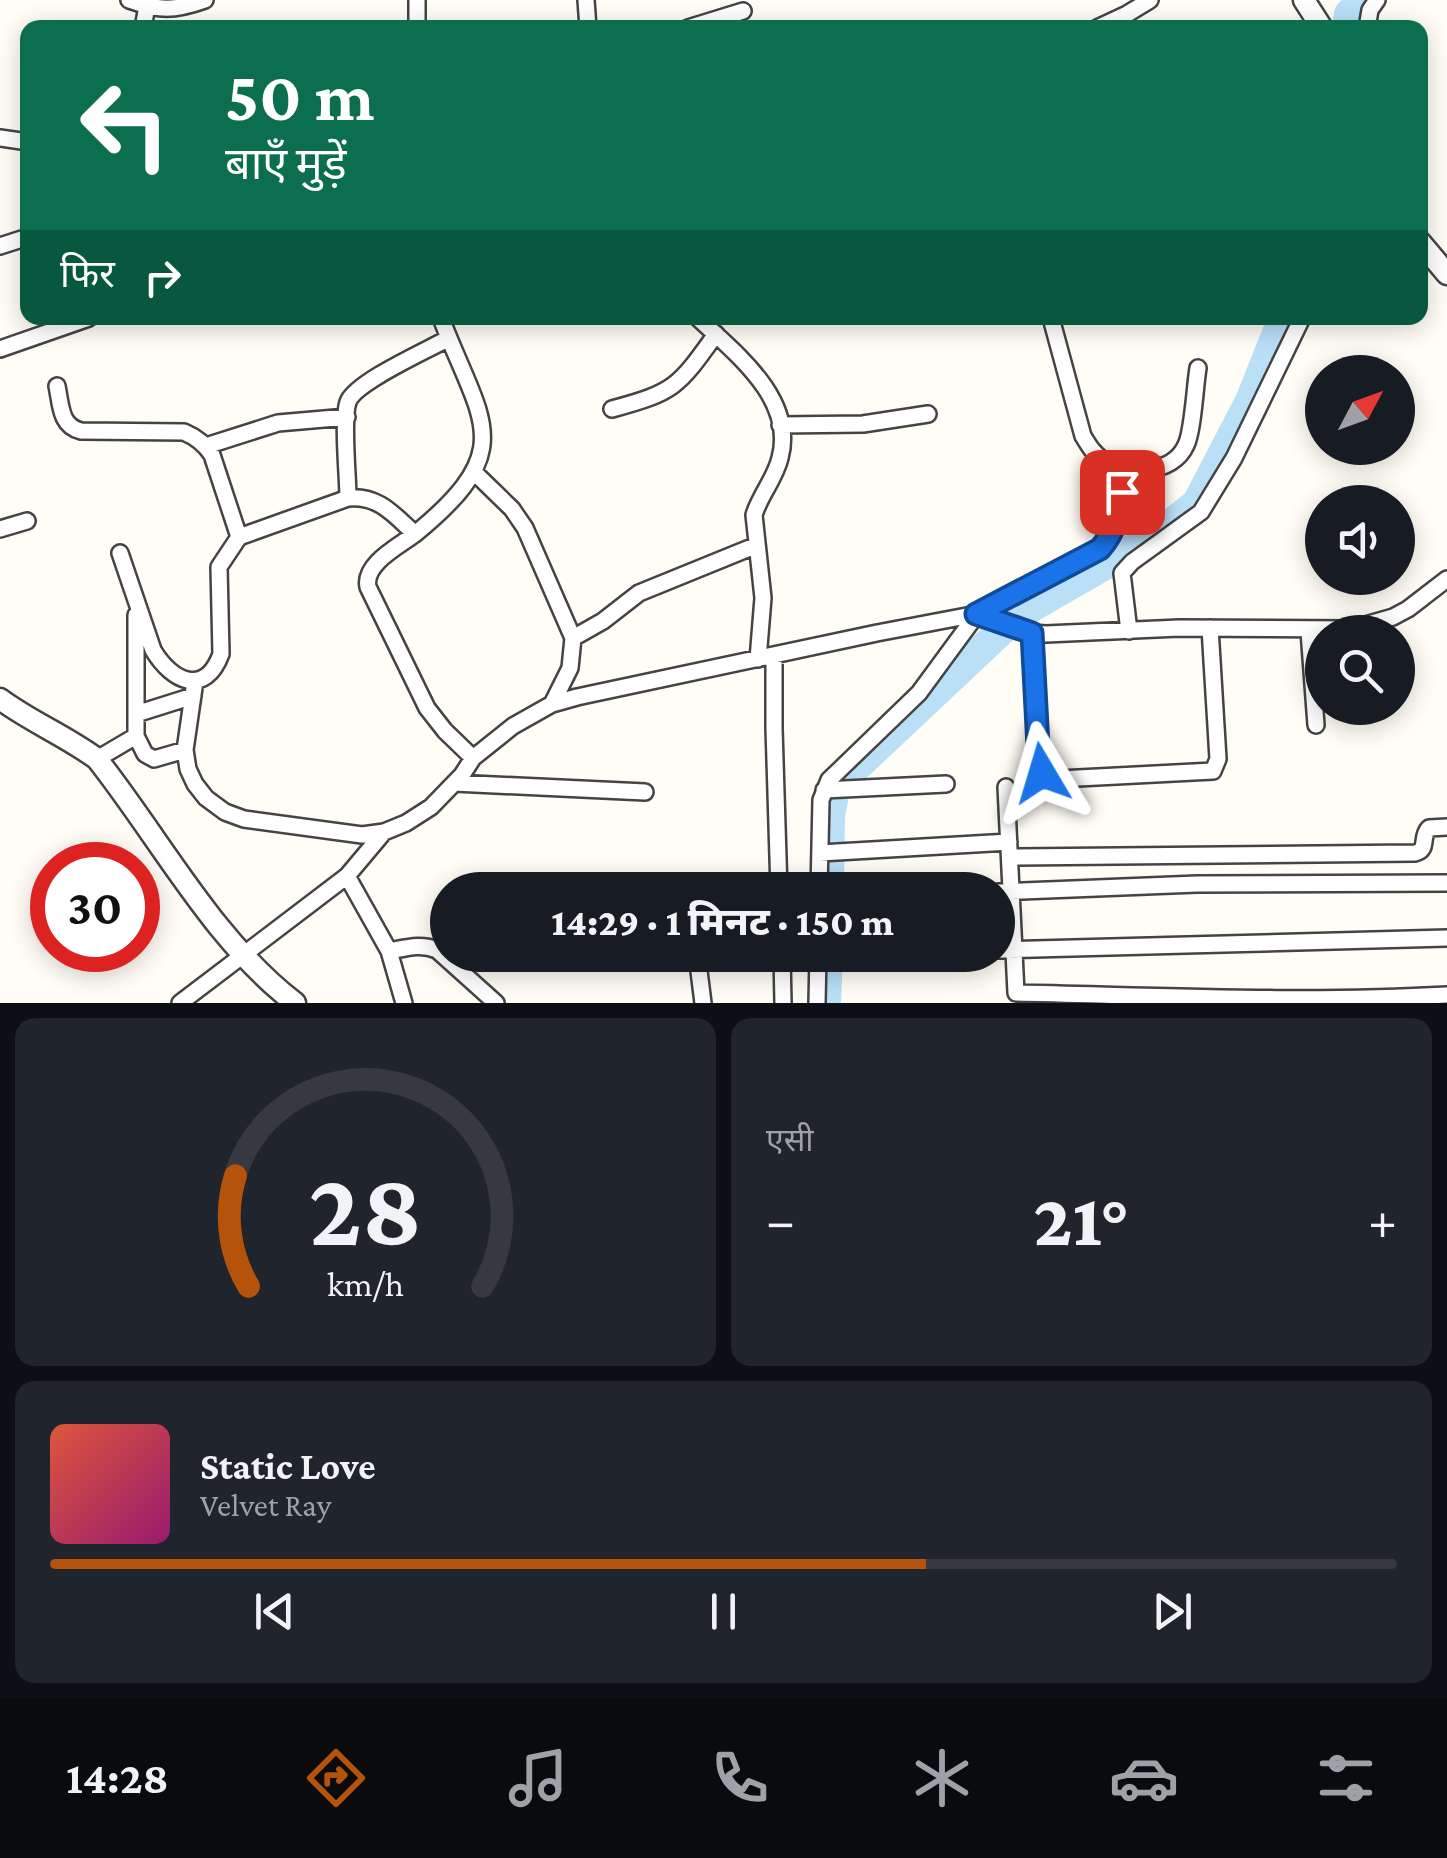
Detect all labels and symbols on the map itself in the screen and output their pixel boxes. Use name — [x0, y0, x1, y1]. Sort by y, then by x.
north arrow — [1305, 355, 1415, 465]
pin — [1080, 450, 1165, 535]
position arrow — [990, 721, 1094, 825]
speed limit sign: 30 — [30, 842, 160, 972]

